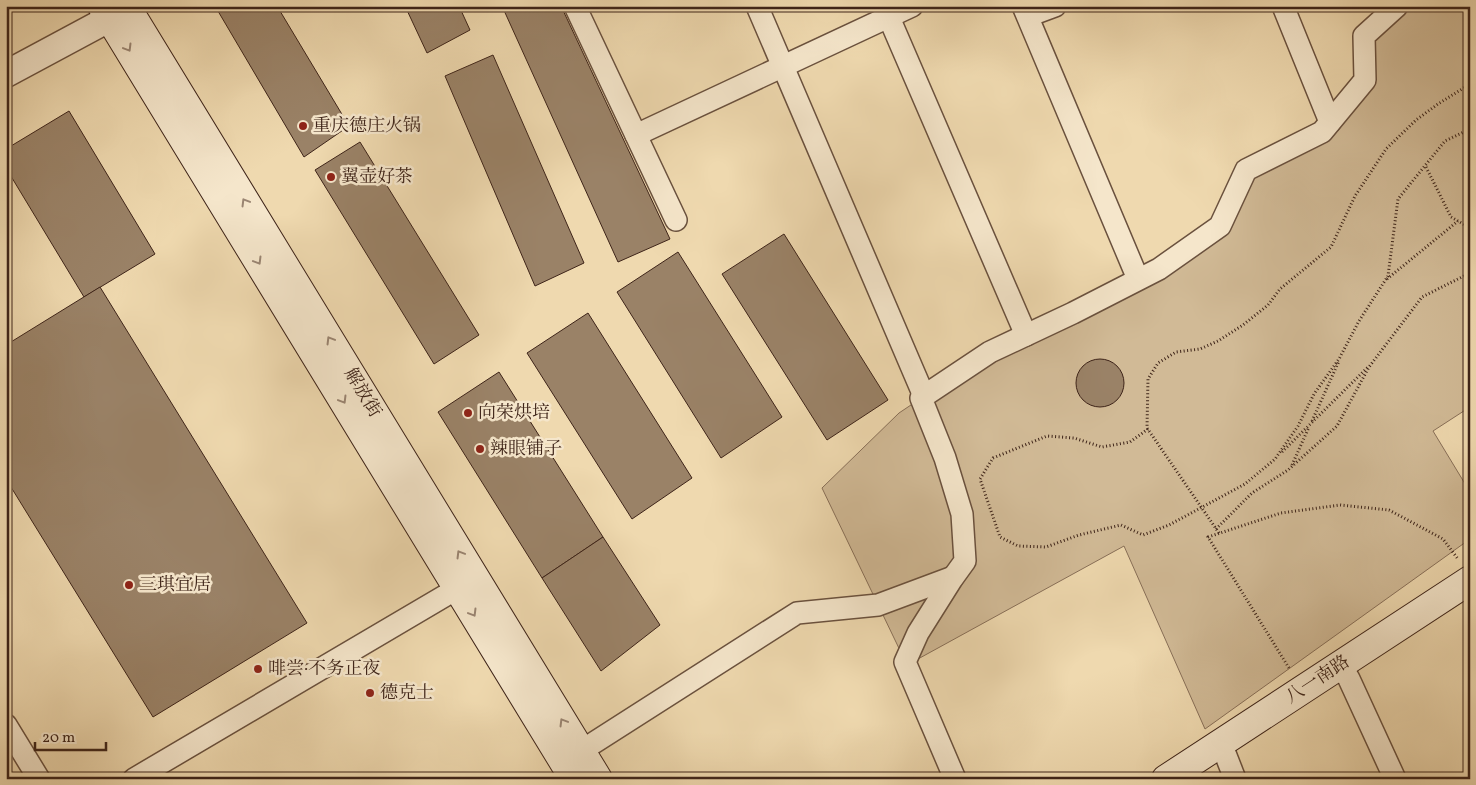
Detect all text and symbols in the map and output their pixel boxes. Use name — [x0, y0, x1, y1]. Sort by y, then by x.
one-way arrow — [121, 42, 131, 51]
place label: 重庆德庄火锅 — [313, 114, 421, 139]
marker: 重庆德庄火锅 — [297, 120, 309, 132]
place label: 翼壶好茶 — [341, 165, 413, 190]
marker: 翼壶好茶 — [325, 171, 337, 183]
one-way arrow — [242, 198, 252, 207]
one-way arrow — [251, 256, 261, 265]
one-way arrow — [327, 337, 336, 346]
street label: 解放街 — [337, 363, 387, 423]
one-way arrow — [336, 395, 346, 404]
place label: 向荣烘培 — [478, 401, 550, 426]
marker: 向荣烘培 — [462, 407, 474, 419]
place label: 辣眼铺子 — [490, 437, 562, 462]
marker: 辣眼铺子 — [474, 443, 486, 455]
one-way arrow — [457, 550, 467, 559]
place label: 三琪宜居 — [139, 573, 211, 598]
marker: 三琪宜居 — [123, 579, 135, 591]
one-way arrow — [466, 608, 476, 617]
street label: 八一南路 — [1281, 650, 1355, 710]
place label: 啡尝·不务正夜 — [268, 657, 380, 682]
marker: 啡尝·不务正夜 — [252, 663, 264, 675]
place label: 德克士 — [380, 681, 434, 706]
marker: 德克士 — [364, 687, 376, 699]
one-way arrow — [560, 719, 570, 728]
scale bar — [35, 720, 106, 752]
text: 20 m — [42, 728, 75, 749]

